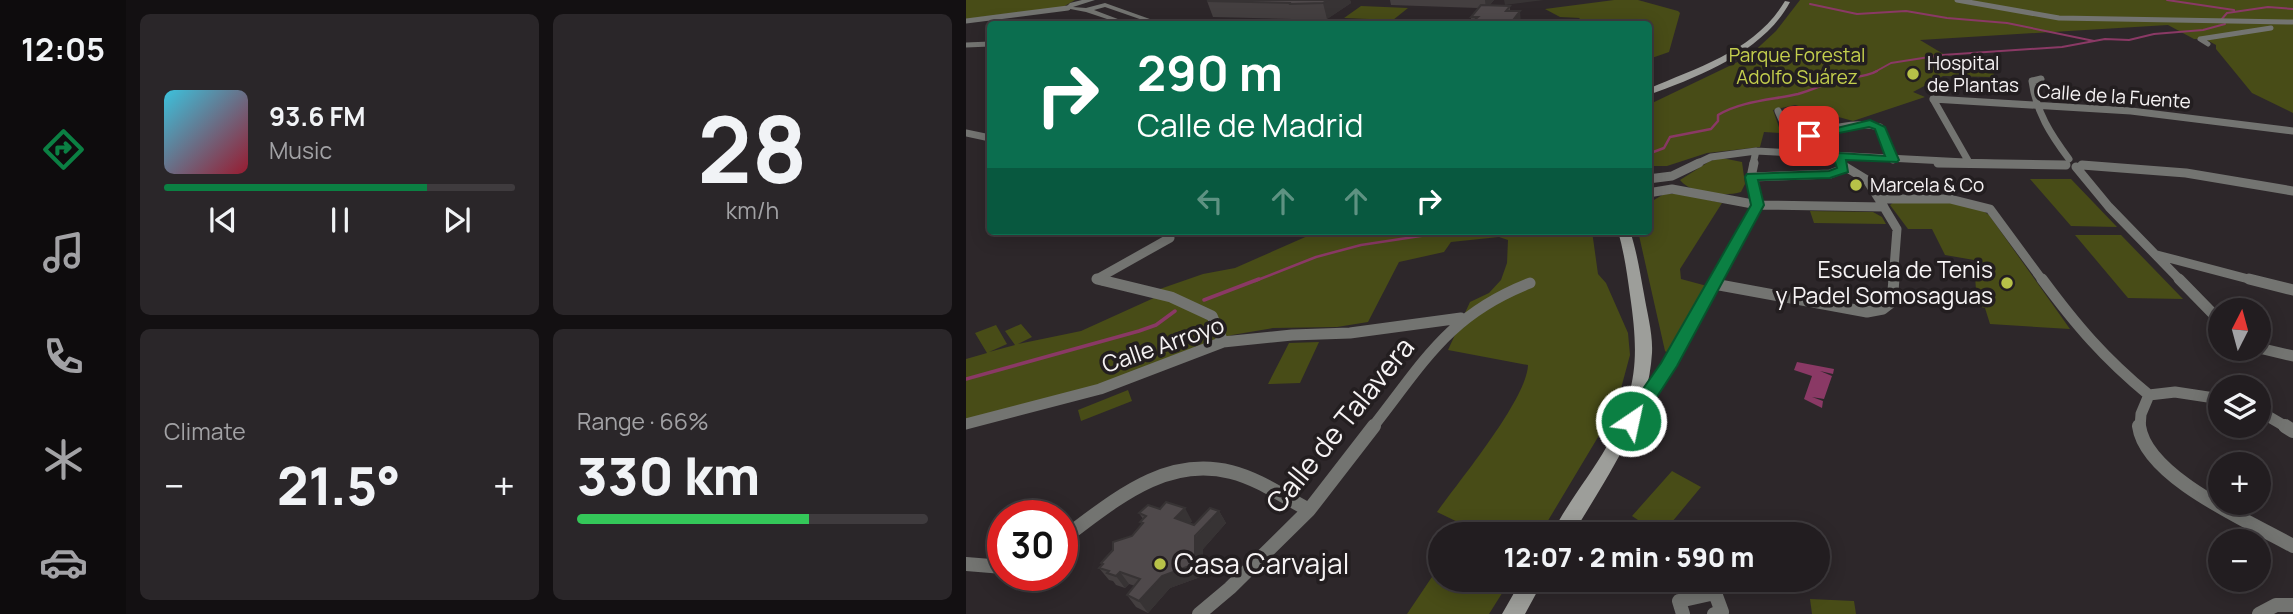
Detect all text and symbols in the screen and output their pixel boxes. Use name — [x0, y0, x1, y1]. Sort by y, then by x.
text: 12:05 — [21, 27, 105, 71]
text: 290 m — [1137, 39, 1283, 106]
park label: Parque Forestal Adolfo Suárez — [1729, 42, 1865, 90]
icon: right — [1022, 49, 1113, 140]
place label: Hospital de Plantas — [1927, 50, 2019, 98]
marker: Hospital de Plantas — [1905, 66, 1921, 82]
street label: Calle de la Fuente — [2036, 78, 2192, 114]
text: 28 — [698, 86, 807, 210]
text: 93.6 FM — [269, 98, 365, 134]
text: Calle de Madrid — [1137, 103, 1363, 147]
pin — [1779, 106, 1839, 166]
icon: arrive — [1790, 117, 1828, 155]
icon: directions — [39, 125, 88, 174]
text: Music — [269, 134, 332, 166]
place label: Marcela & Co — [1870, 172, 1984, 198]
marker: Marcela & Co — [1848, 177, 1864, 193]
icon: left — [1191, 182, 1229, 220]
icon: ahead — [1264, 182, 1302, 220]
icon: ahead — [1337, 182, 1375, 220]
icon: right — [1410, 182, 1448, 220]
text: km/h — [726, 194, 779, 226]
icon: previous — [204, 201, 242, 239]
icon: pause — [321, 201, 359, 239]
icon: next — [438, 201, 476, 239]
icon: music — [39, 228, 88, 277]
place label: Escuela de Tenis y Padel Somosaguas — [1775, 253, 1993, 311]
marker: Escuela de Tenis y Padel Somosaguas — [1999, 275, 2015, 291]
north arrow — [2208, 298, 2272, 360]
map controls — [2208, 298, 2271, 592]
street label: Calle Arroyo — [1097, 308, 1228, 380]
street label: Calle de Talavera — [1256, 328, 1422, 520]
icon: phone — [39, 332, 88, 381]
button: layers — [2208, 375, 2271, 438]
position arrow — [1594, 384, 1668, 458]
text: Range · 66% — [577, 405, 709, 437]
text: Climate — [164, 415, 246, 447]
icon: climate — [39, 435, 88, 484]
text: 330 km — [577, 440, 760, 511]
text: 21.5° — [277, 450, 401, 521]
button: + — [2208, 452, 2271, 515]
text: − — [164, 459, 185, 511]
text: + — [493, 459, 515, 511]
speed limit sign: 30 — [987, 500, 1078, 591]
button: − — [2208, 529, 2271, 592]
icon: car — [39, 538, 88, 587]
text: 12:07 · 2 min · 590 m — [1504, 539, 1754, 575]
place label: Casa Carvajal — [1174, 544, 1349, 582]
marker: Casa Carvajal — [1152, 556, 1168, 572]

